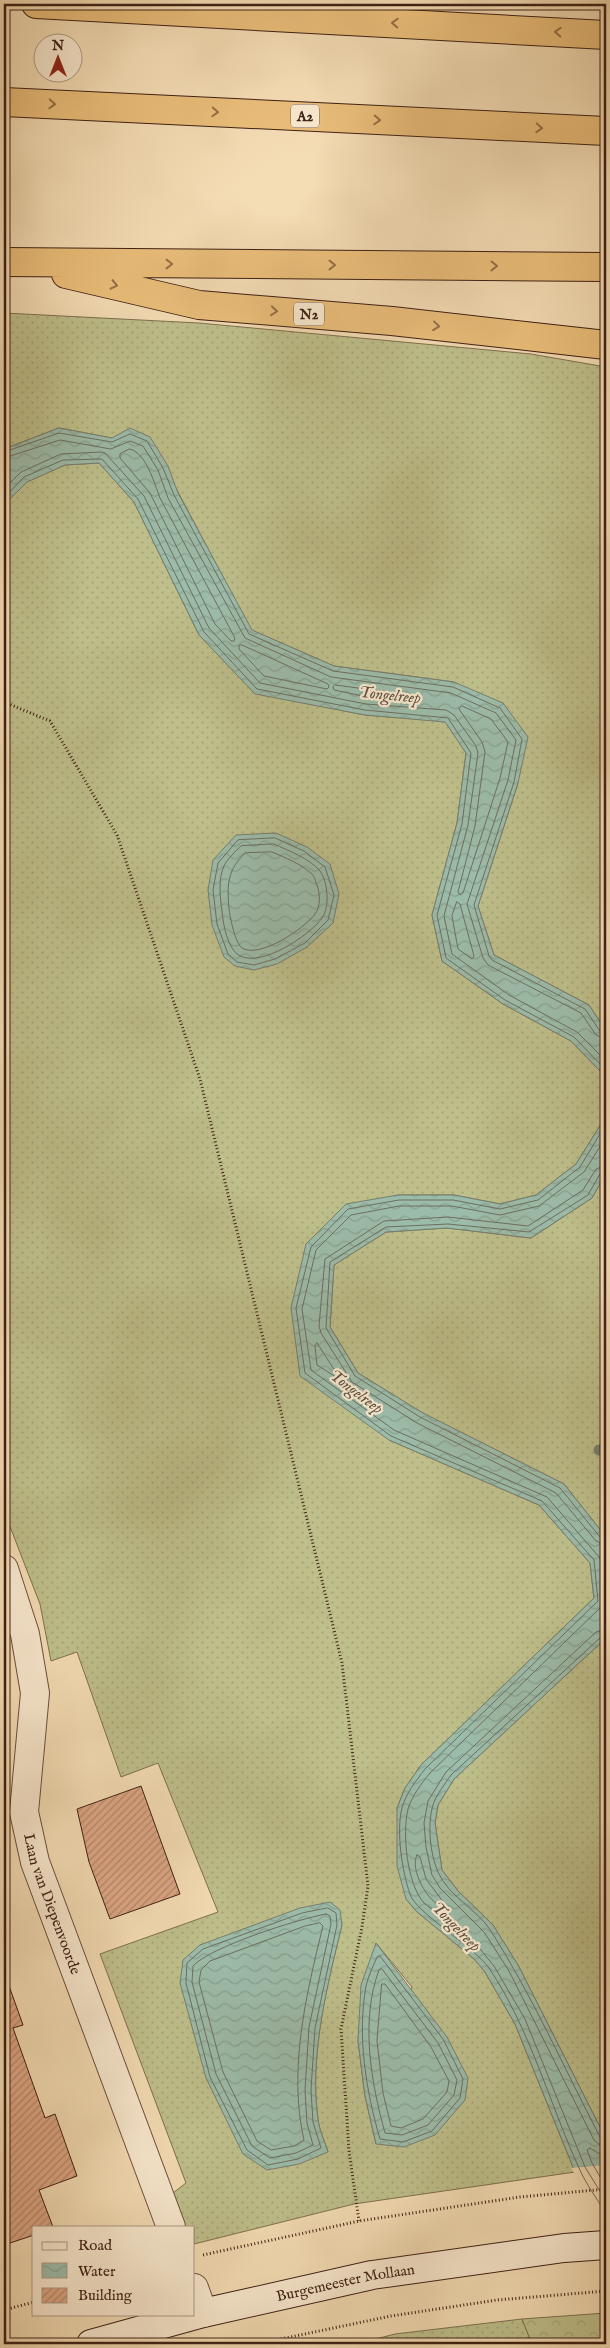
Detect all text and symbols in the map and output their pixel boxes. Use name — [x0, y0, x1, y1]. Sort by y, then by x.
one-way arrow — [391, 18, 399, 29]
one-way arrow — [553, 27, 561, 37]
north arrow — [32, 32, 82, 82]
text: N — [51, 37, 64, 55]
one-way arrow — [49, 99, 57, 110]
road number: A2 — [291, 104, 319, 128]
one-way arrow — [211, 107, 219, 117]
one-way arrow — [373, 114, 381, 125]
one-way arrow — [536, 122, 544, 133]
one-way arrow — [166, 259, 174, 269]
one-way arrow — [328, 260, 336, 270]
one-way arrow — [491, 261, 499, 271]
one-way arrow — [110, 279, 119, 290]
road number: N2 — [294, 302, 324, 326]
one-way arrow — [271, 305, 279, 316]
one-way arrow — [432, 320, 440, 331]
water label: Tongelreep — [358, 683, 422, 709]
water label: Tongelreep — [325, 1366, 387, 1419]
street label: Laan van Diepenvoorde — [19, 1832, 85, 1977]
water label: Tongelreep — [427, 1898, 485, 1957]
legend — [32, 2226, 195, 2316]
text: Road — [78, 2236, 113, 2255]
street label: Burgemeester Mollaan — [275, 2260, 416, 2306]
text: Water — [78, 2262, 116, 2281]
text: Building — [78, 2286, 133, 2305]

